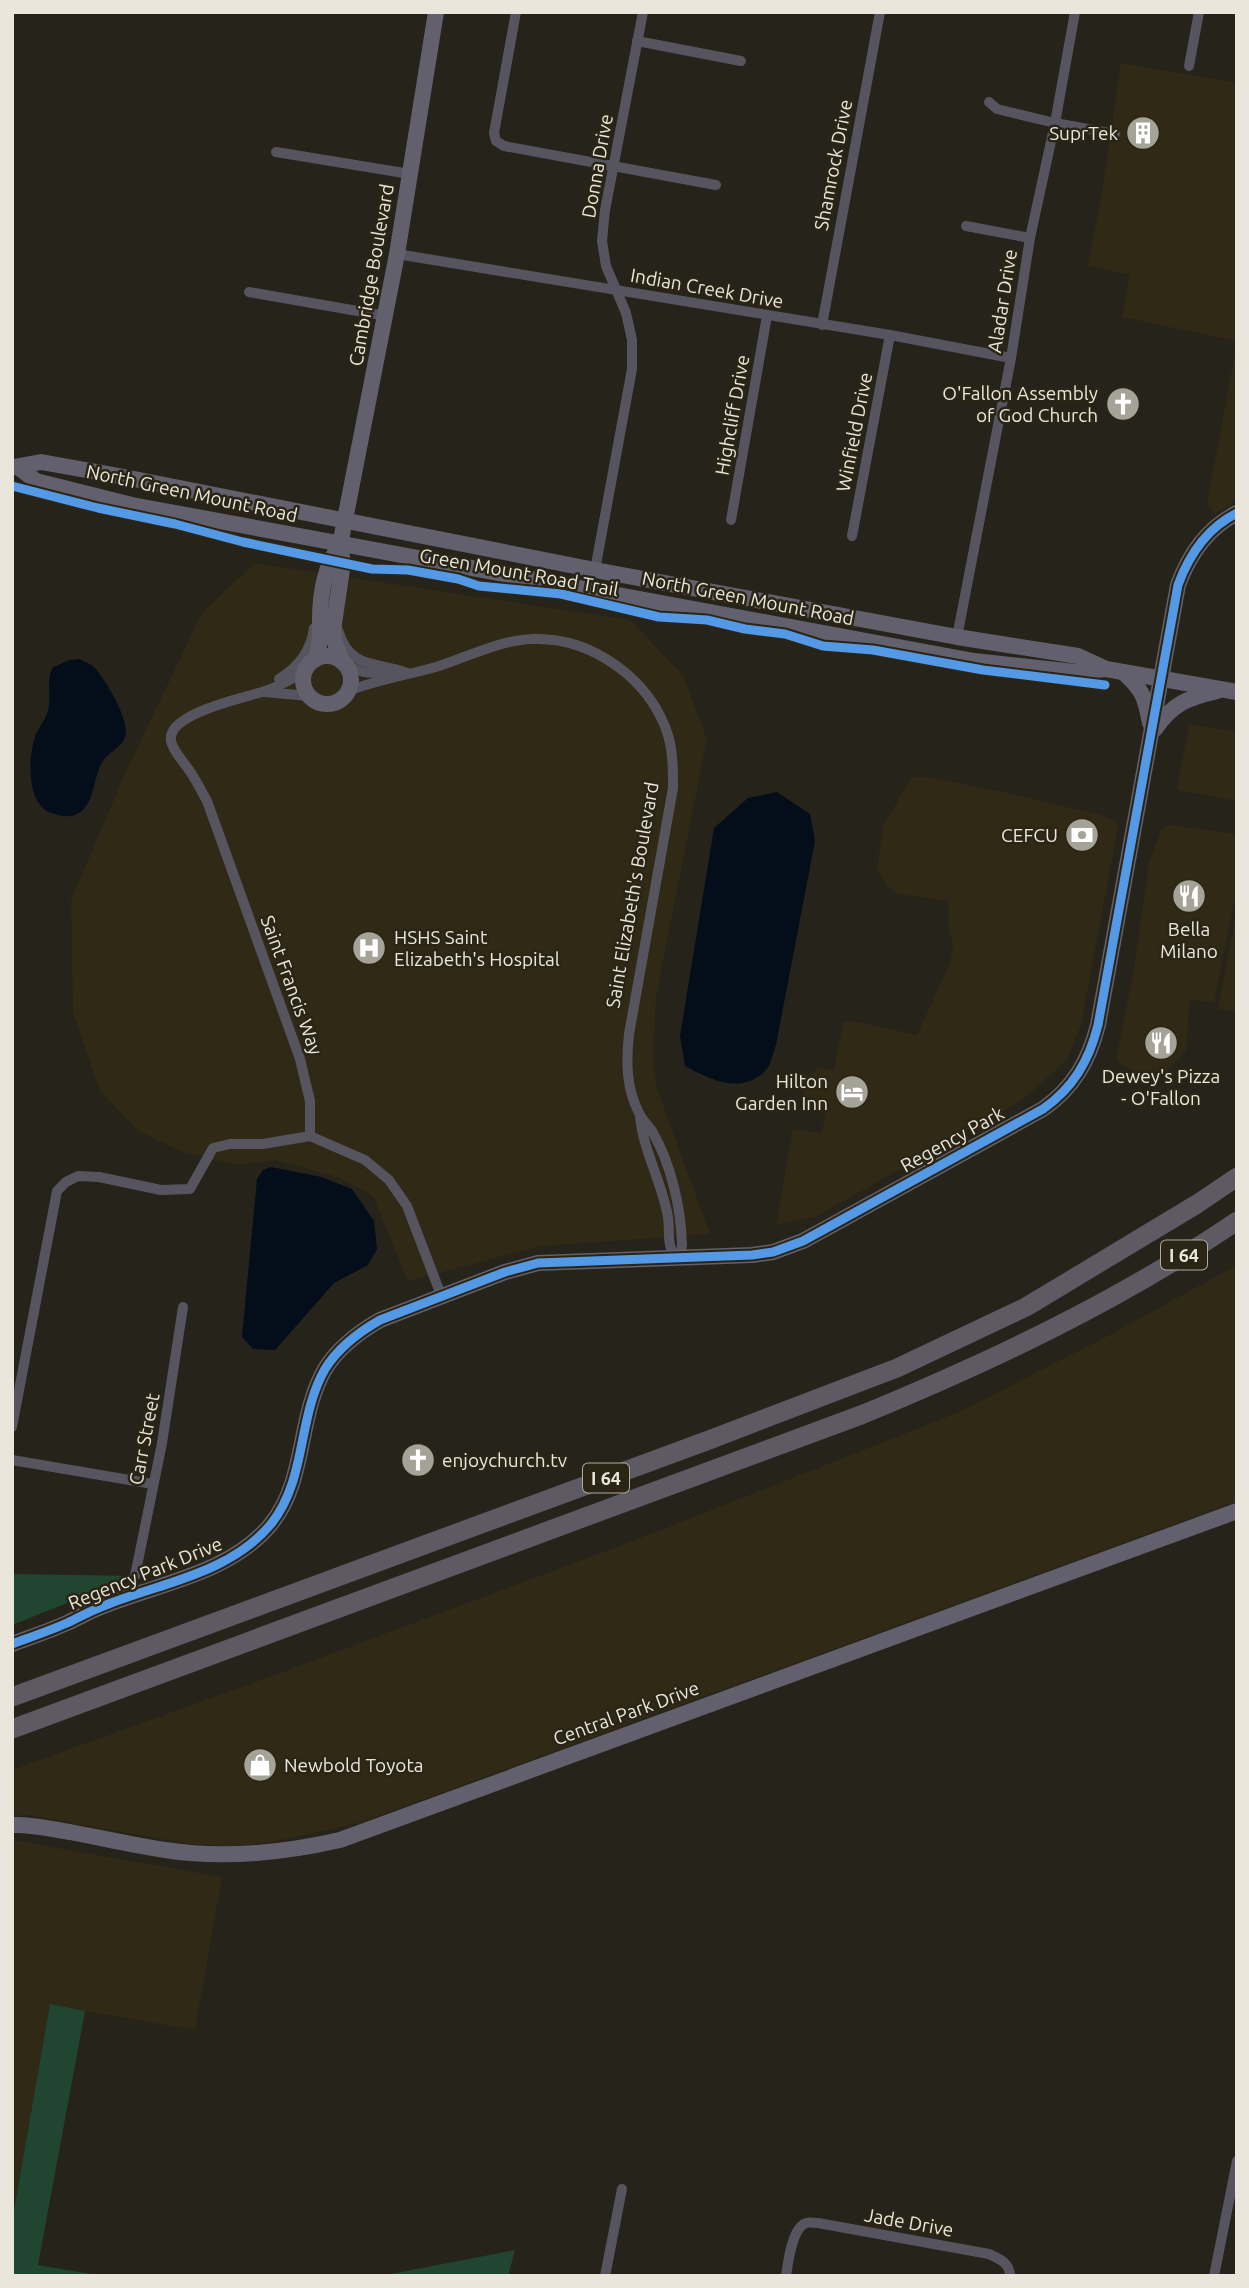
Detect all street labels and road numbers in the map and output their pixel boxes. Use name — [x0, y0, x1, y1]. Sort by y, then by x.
street label: Shamrock Drive — [810, 98, 856, 232]
street label: Donna Drive — [577, 112, 617, 220]
street label: Cambridge Boulevard — [344, 182, 398, 368]
street label: Aladar Drive — [983, 248, 1021, 354]
street label: Indian Creek Drive — [629, 264, 785, 312]
street label: Highcliff Drive — [711, 353, 753, 477]
street label: Winfield Drive — [832, 370, 876, 494]
street label: North Green Mount Road — [84, 460, 300, 526]
street label: Green Mount Road Trail — [418, 544, 620, 600]
street label: North Green Mount Road — [640, 567, 856, 629]
street label: Saint Elizabeth's Boulevard — [601, 780, 663, 1010]
street label: Saint Francis Way — [257, 912, 327, 1058]
street label: Regency Park — [896, 1101, 1008, 1176]
road number: I 64 — [1161, 1240, 1207, 1270]
street label: Carr Street — [124, 1391, 164, 1487]
road number: I 64 — [583, 1464, 629, 1492]
street label: Regency Park Drive — [65, 1532, 225, 1614]
street label: Central Park Drive — [550, 1676, 702, 1750]
street label: Jade Drive — [863, 2203, 955, 2241]

